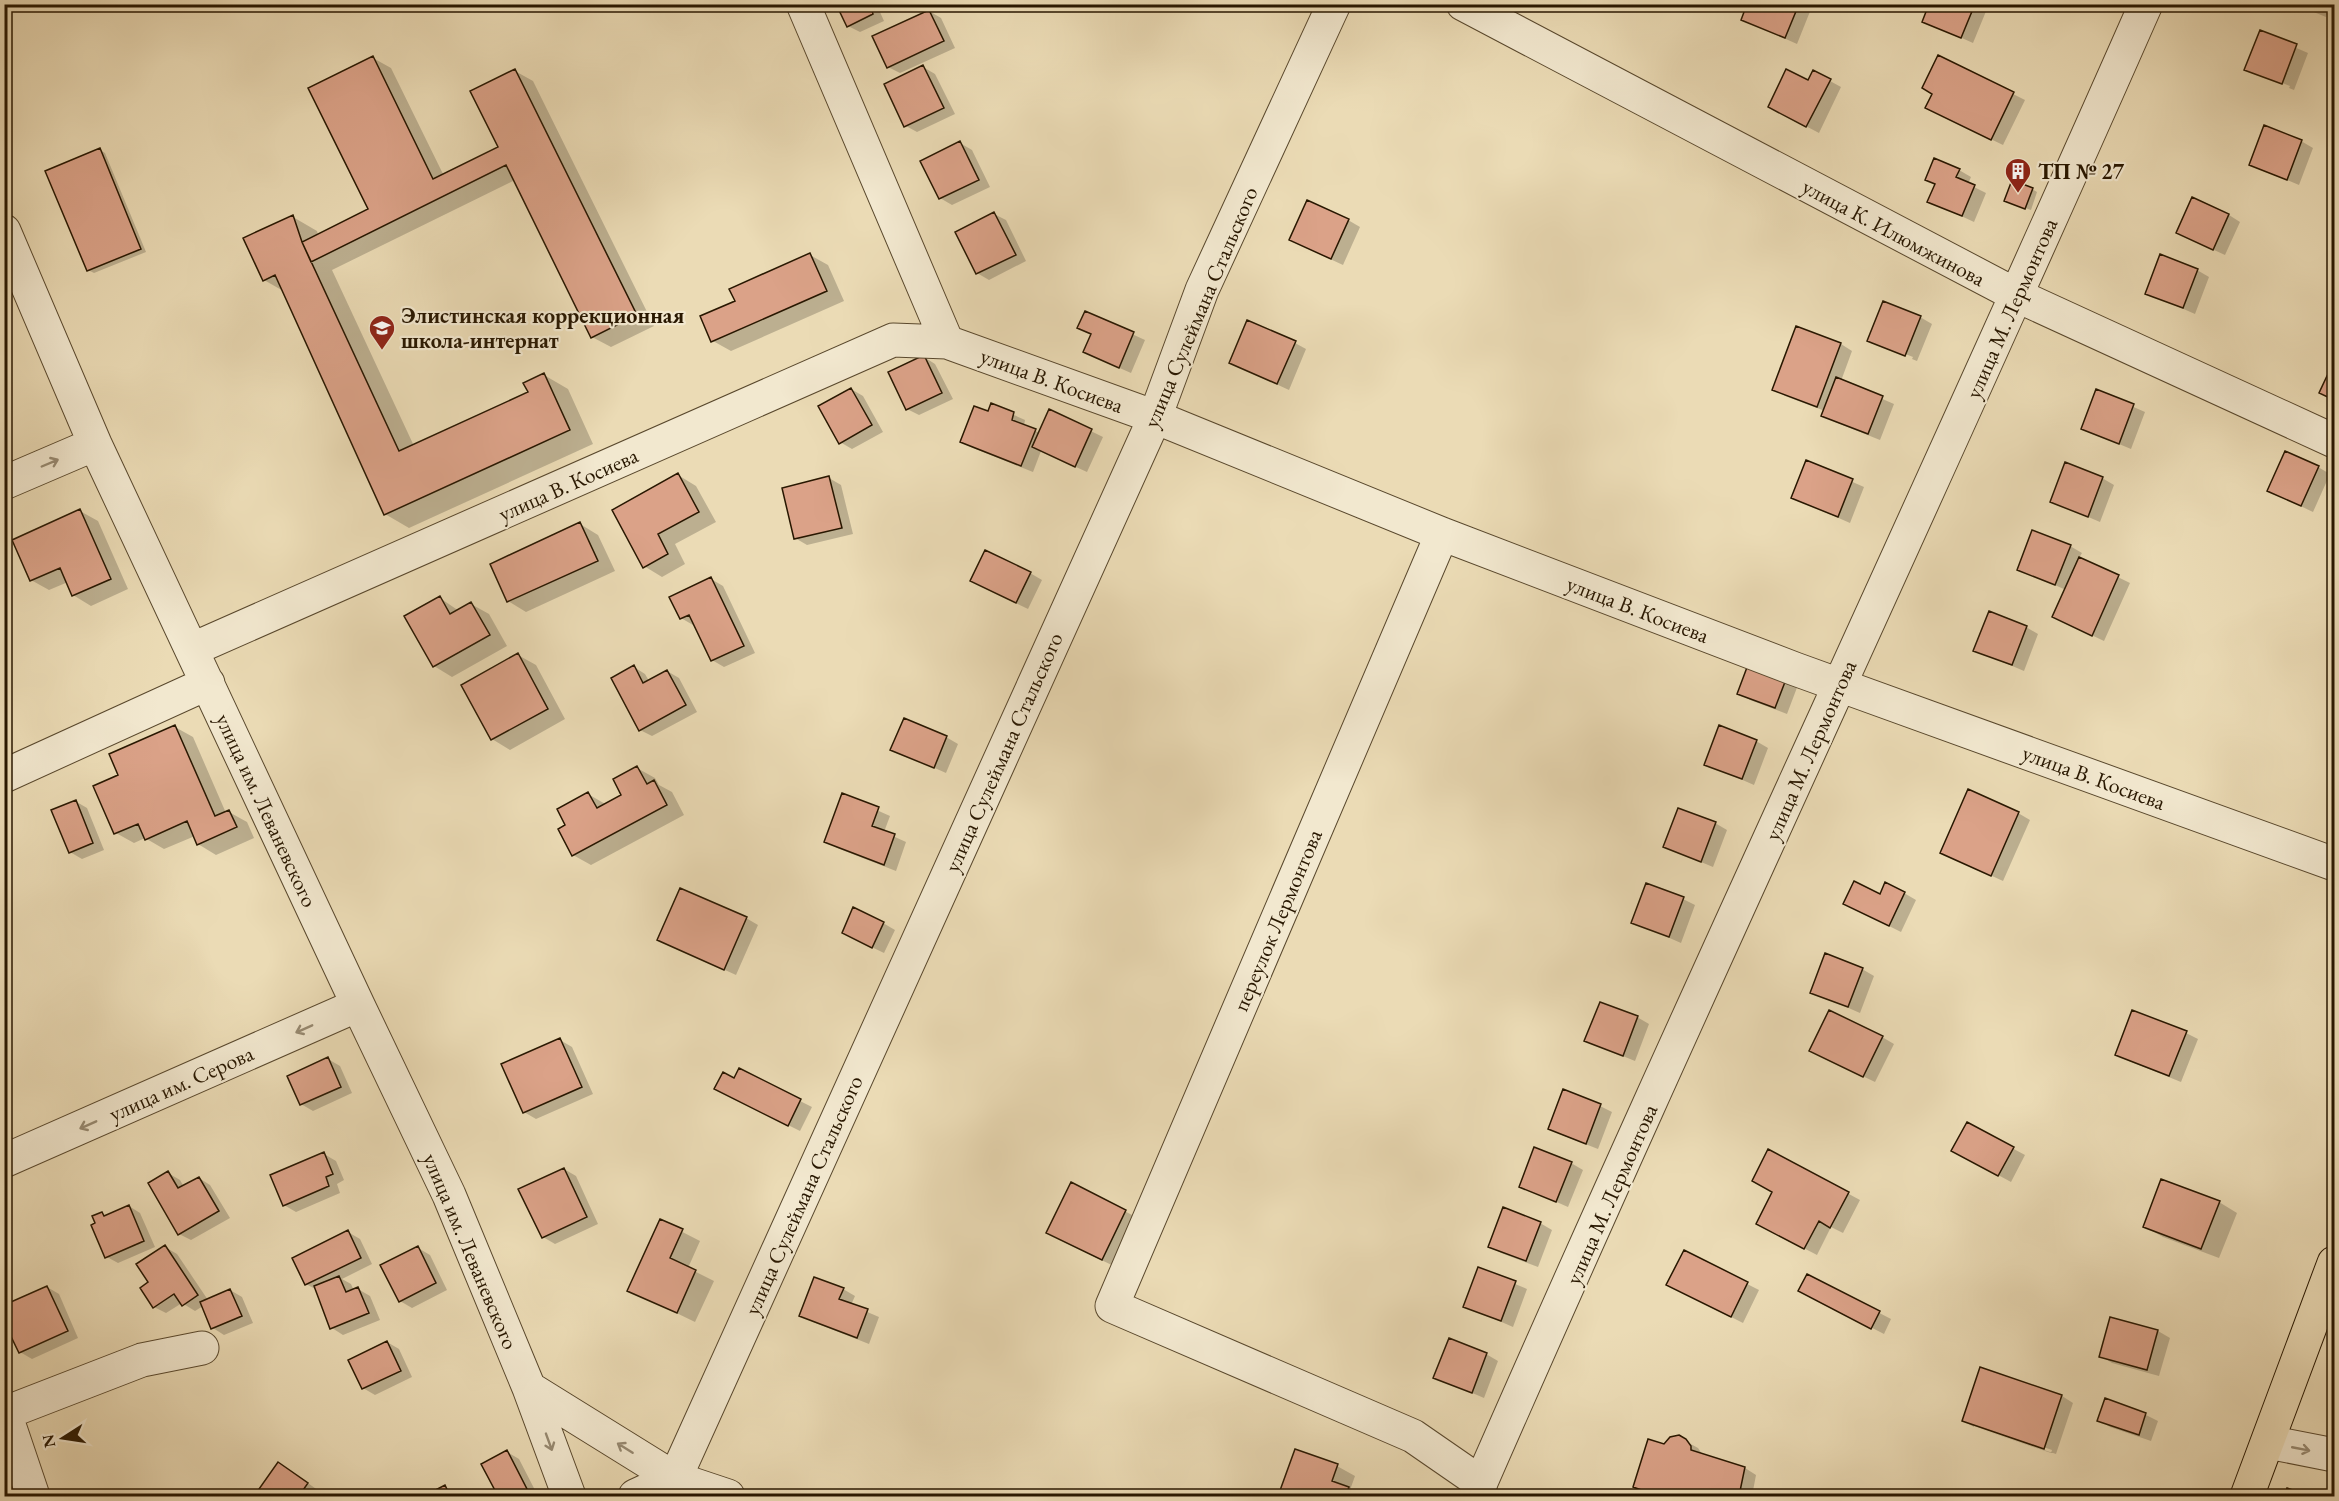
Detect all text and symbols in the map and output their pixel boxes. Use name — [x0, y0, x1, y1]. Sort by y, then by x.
building icon: ТП № 27 — [2003, 156, 2033, 194]
place label: ТП № 27 — [2038, 157, 2125, 186]
street label: улица К. Илюмжинова — [1797, 172, 1991, 293]
street label: улица Сулеймана Стальского — [1136, 182, 1265, 432]
street label: улица М. Лермонтова — [1959, 213, 2064, 403]
place label: Элистинская коррекционная школа-интернат — [401, 301, 684, 355]
school or university icon: Элистинская коррекционная школа-интернат — [367, 313, 397, 351]
street label: улица В. Косиева — [976, 341, 1128, 420]
street label: улица В. Косиева — [494, 441, 643, 528]
one-way arrow — [41, 457, 59, 468]
street label: улица В. Косиева — [1563, 569, 1713, 650]
street label: улица Сулеймана Стальского — [937, 628, 1070, 877]
street label: улица М. Лермонтова — [1758, 655, 1863, 845]
street label: улица им. Леваневского — [209, 709, 324, 912]
street label: улица В. Косиева — [2018, 738, 2170, 817]
street label: переулок Лермонтова — [1226, 825, 1329, 1015]
one-way arrow — [296, 1023, 314, 1035]
street label: улица им. Серова — [104, 1039, 258, 1128]
street label: улица Сулеймана Стальского — [737, 1071, 870, 1320]
street label: улица М. Лермонтова — [1559, 1099, 1664, 1289]
one-way arrow — [79, 1119, 97, 1131]
street label: улица им. Леваневского — [416, 1149, 525, 1354]
north arrow — [33, 1408, 93, 1468]
text: N — [37, 1432, 60, 1450]
one-way arrow — [544, 1433, 555, 1451]
one-way arrow — [617, 1441, 634, 1453]
one-way arrow — [2291, 1444, 2310, 1455]

